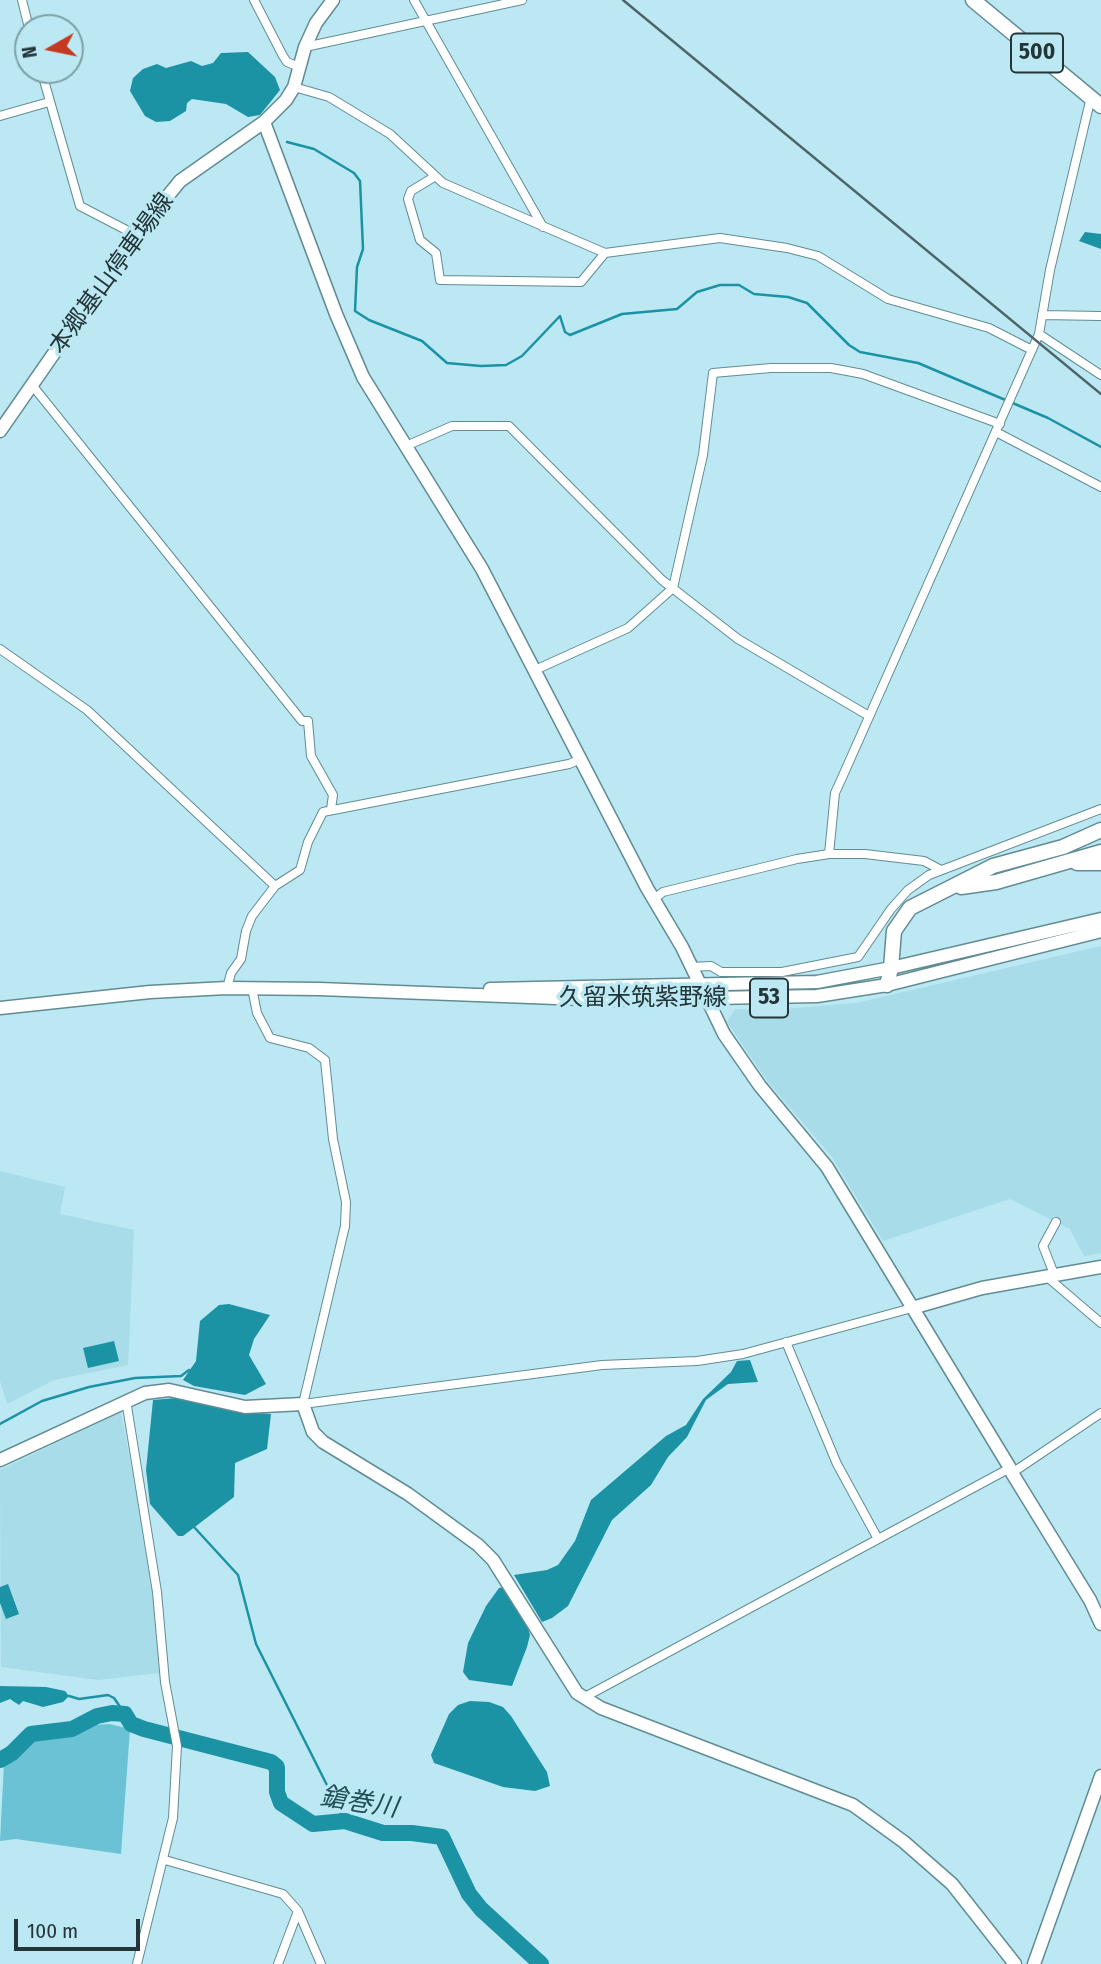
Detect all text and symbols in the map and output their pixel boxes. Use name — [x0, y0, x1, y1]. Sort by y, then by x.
north arrow — [14, 14, 84, 84]
road number: 500 — [1011, 34, 1063, 72]
text: N — [17, 45, 42, 59]
street label: 本郷基山停車場線 — [44, 188, 180, 360]
road number: 53 — [750, 979, 788, 1018]
street label: 久留米筑紫野線 — [559, 984, 727, 1012]
water label: 鎗巻川 — [318, 1781, 400, 1825]
scale bar — [18, 1904, 144, 1948]
text: 100 m — [27, 1918, 78, 1944]

